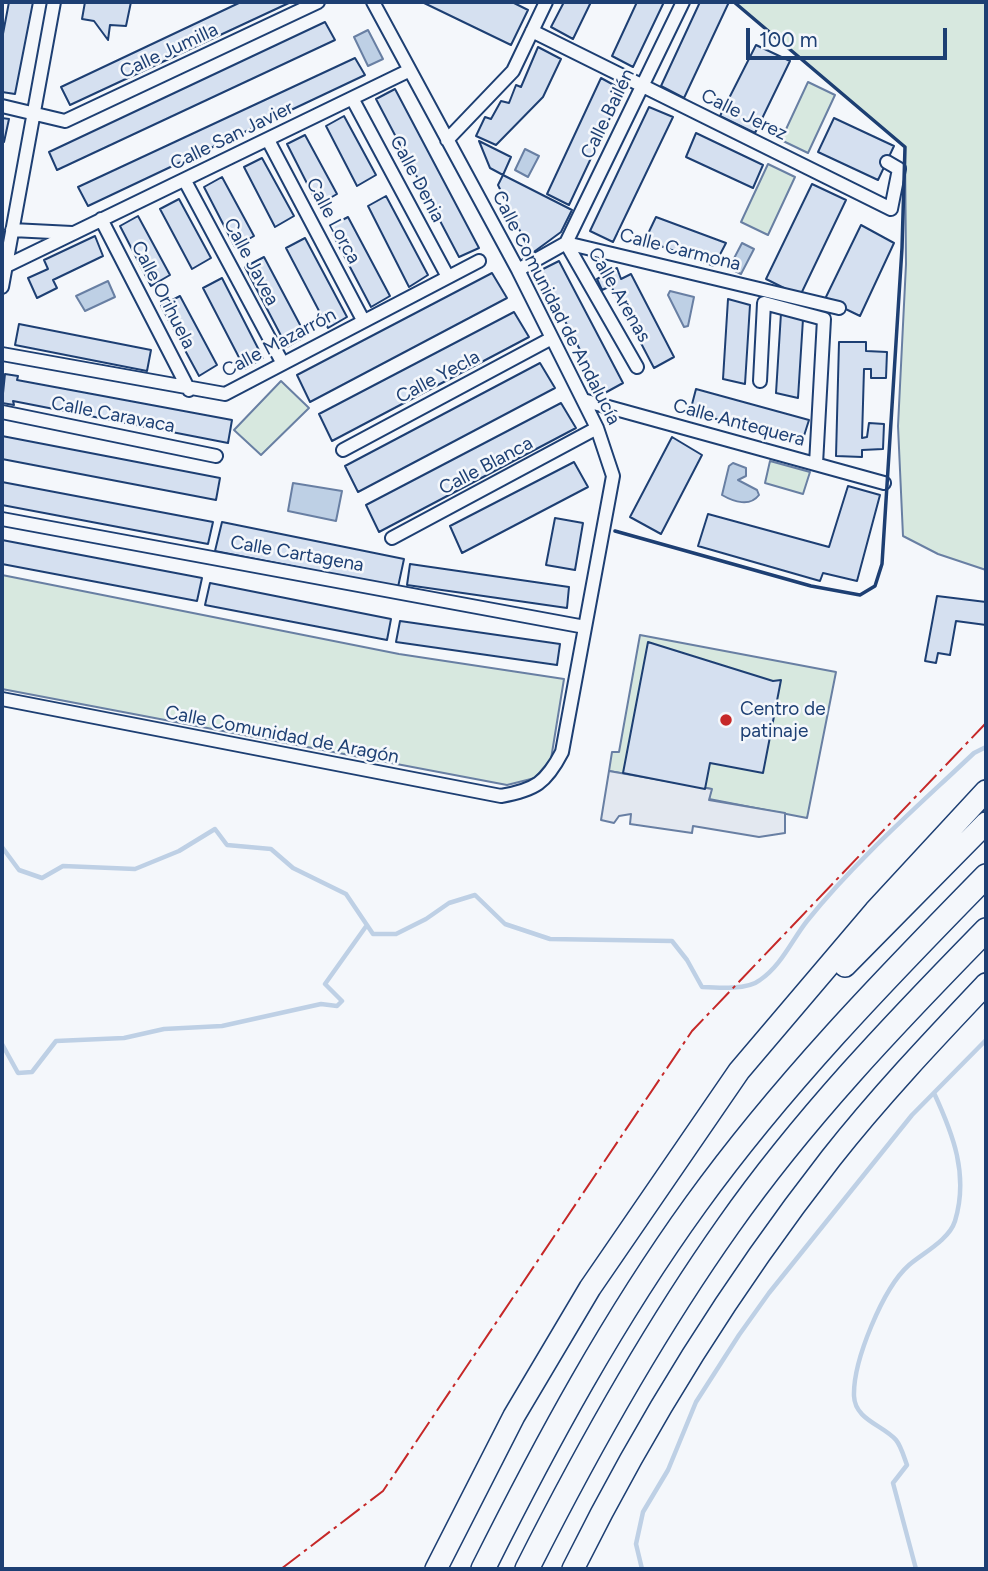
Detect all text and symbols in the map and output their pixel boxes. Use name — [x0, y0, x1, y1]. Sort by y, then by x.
scale bar — [750, 14, 951, 58]
street label: Calle Jumilla — [116, 18, 222, 84]
text: 100 m — [759, 27, 818, 52]
street label: Calle Bailén — [576, 65, 640, 163]
street label: Calle Jerez — [697, 84, 791, 146]
street label: Calle San Javier — [167, 96, 297, 176]
street label: Calle Denia — [385, 132, 449, 226]
street label: Calle Lorca — [301, 174, 365, 268]
street label: Calle Comunidad de Andalucía — [487, 187, 625, 429]
street label: Calle Javea — [218, 214, 284, 310]
street label: Calle Carmona — [617, 224, 743, 276]
street label: Calle Orihuela — [126, 237, 200, 353]
street label: Calle Arenas — [583, 244, 655, 346]
street label: Calle Mazarrón — [218, 303, 340, 383]
street label: Calle Yecla — [392, 345, 484, 409]
street label: Calle Caravaca — [49, 392, 177, 438]
street label: Calle Antequera — [670, 394, 808, 452]
street label: Calle Blanca — [435, 432, 537, 500]
street label: Calle Cartagena — [228, 531, 366, 577]
place label: Centro de patinaje — [740, 698, 825, 742]
street label: Calle Comunidad de Aragón — [163, 701, 401, 769]
marker: Centro de patinaje — [718, 712, 734, 728]

